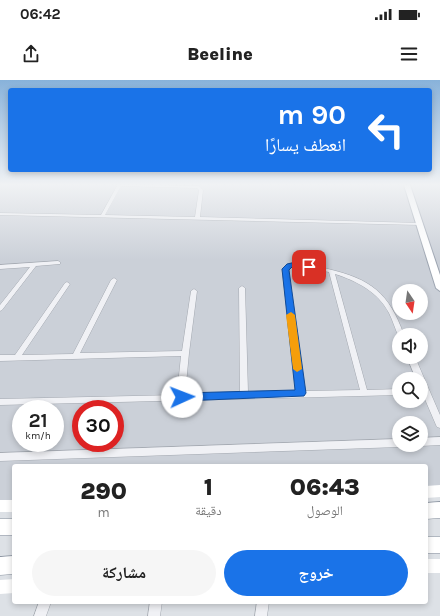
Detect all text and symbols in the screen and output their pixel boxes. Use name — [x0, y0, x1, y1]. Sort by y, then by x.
text: 06:42 — [20, 5, 61, 23]
icon: share — [20, 43, 42, 65]
text: Beeline — [187, 43, 253, 65]
icon: menu — [398, 43, 420, 65]
text: 90 m — [278, 98, 346, 131]
icon: left — [360, 104, 412, 156]
text: انعطف يسارًا — [265, 134, 346, 156]
pin — [292, 250, 326, 284]
icon: arrive — [298, 256, 320, 278]
north arrow — [392, 284, 428, 320]
map controls — [392, 284, 428, 452]
button: sound — [392, 328, 428, 364]
button: search — [392, 372, 428, 408]
position arrow — [161, 376, 203, 418]
speed limit sign: 30 — [72, 400, 124, 452]
text: 21 — [28, 409, 48, 432]
button: layers — [392, 416, 428, 452]
text: km/h — [25, 430, 51, 442]
text: 1 — [204, 473, 213, 501]
text: 06:43 — [290, 473, 360, 501]
text: 290 — [80, 477, 127, 505]
text: دقيقة — [195, 503, 222, 518]
text: الوصول — [307, 503, 343, 518]
text: m — [98, 505, 110, 520]
button: مشاركة — [32, 550, 216, 596]
button: خروج — [224, 550, 408, 596]

